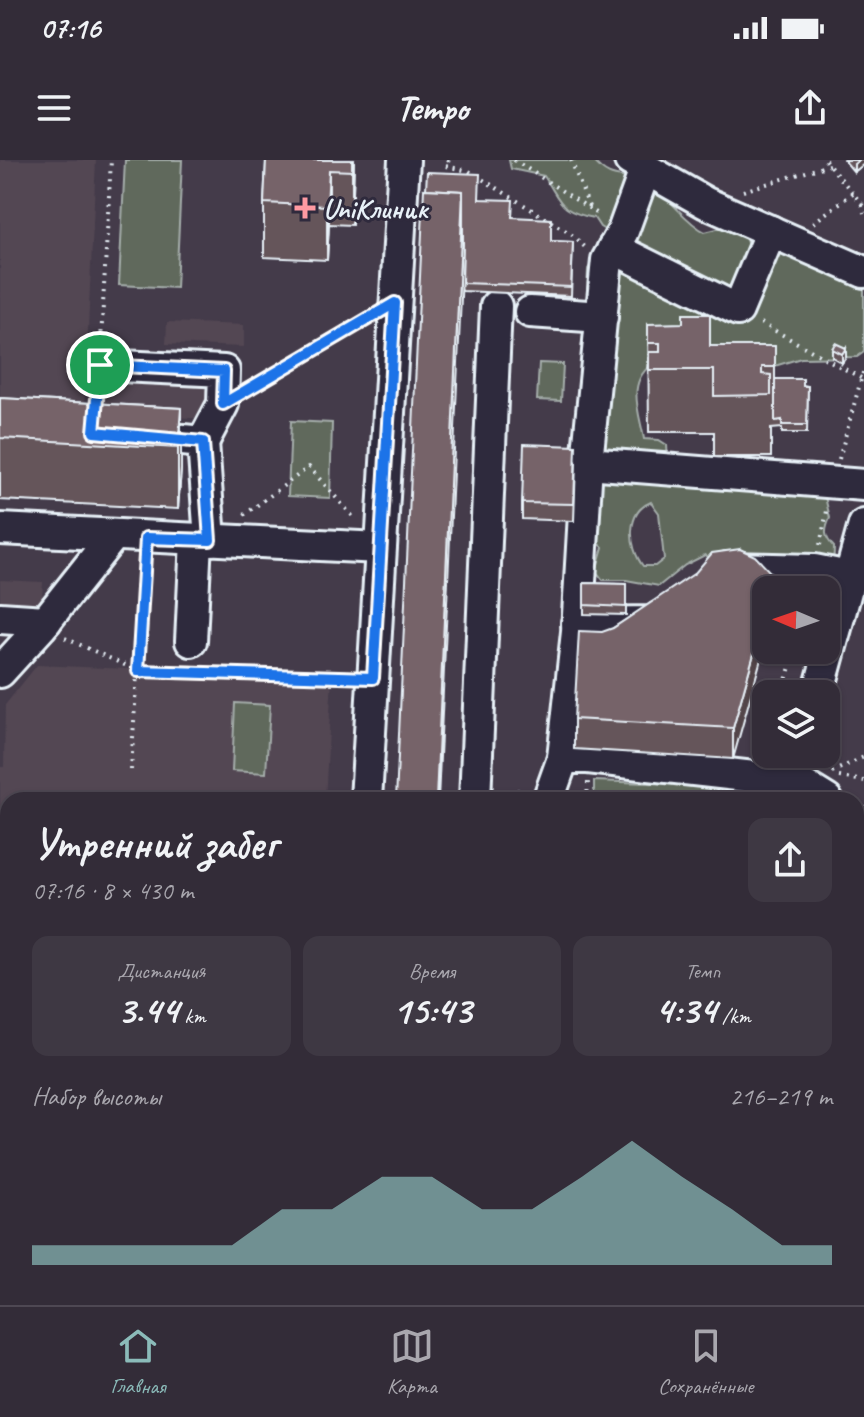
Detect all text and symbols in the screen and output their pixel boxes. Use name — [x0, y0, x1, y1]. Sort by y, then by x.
text: 07:16 — [40, 9, 100, 47]
text: Tempo — [396, 85, 468, 131]
icon: menu — [32, 86, 76, 130]
icon: share — [788, 86, 832, 130]
place label: UniКлиник — [323, 191, 430, 226]
marker: UniКлиник — [294, 197, 316, 219]
pin — [66, 331, 134, 399]
icon: arrive — [78, 343, 122, 387]
north arrow — [752, 576, 840, 664]
map controls — [752, 576, 840, 768]
button: layers — [752, 680, 840, 768]
text: Утренний забег — [32, 816, 277, 871]
button: share — [748, 818, 832, 902]
text: 07:16 · 8 × 430 m — [32, 874, 193, 907]
text: Дистанция — [117, 957, 205, 985]
text: Время — [409, 957, 455, 985]
text: Темп — [685, 957, 720, 985]
text: 3.44 — [117, 985, 179, 1035]
text: 15:43 — [392, 985, 472, 1035]
text: 4:34 — [655, 985, 717, 1035]
text: km — [179, 1002, 206, 1030]
text: /km — [717, 1002, 751, 1030]
text: Набор высоты — [32, 1080, 161, 1113]
text: 216–219 m — [729, 1080, 832, 1113]
tab: Главная — [111, 1324, 166, 1400]
tab: Карта — [387, 1324, 437, 1400]
tab: Сохранённые — [658, 1324, 753, 1400]

